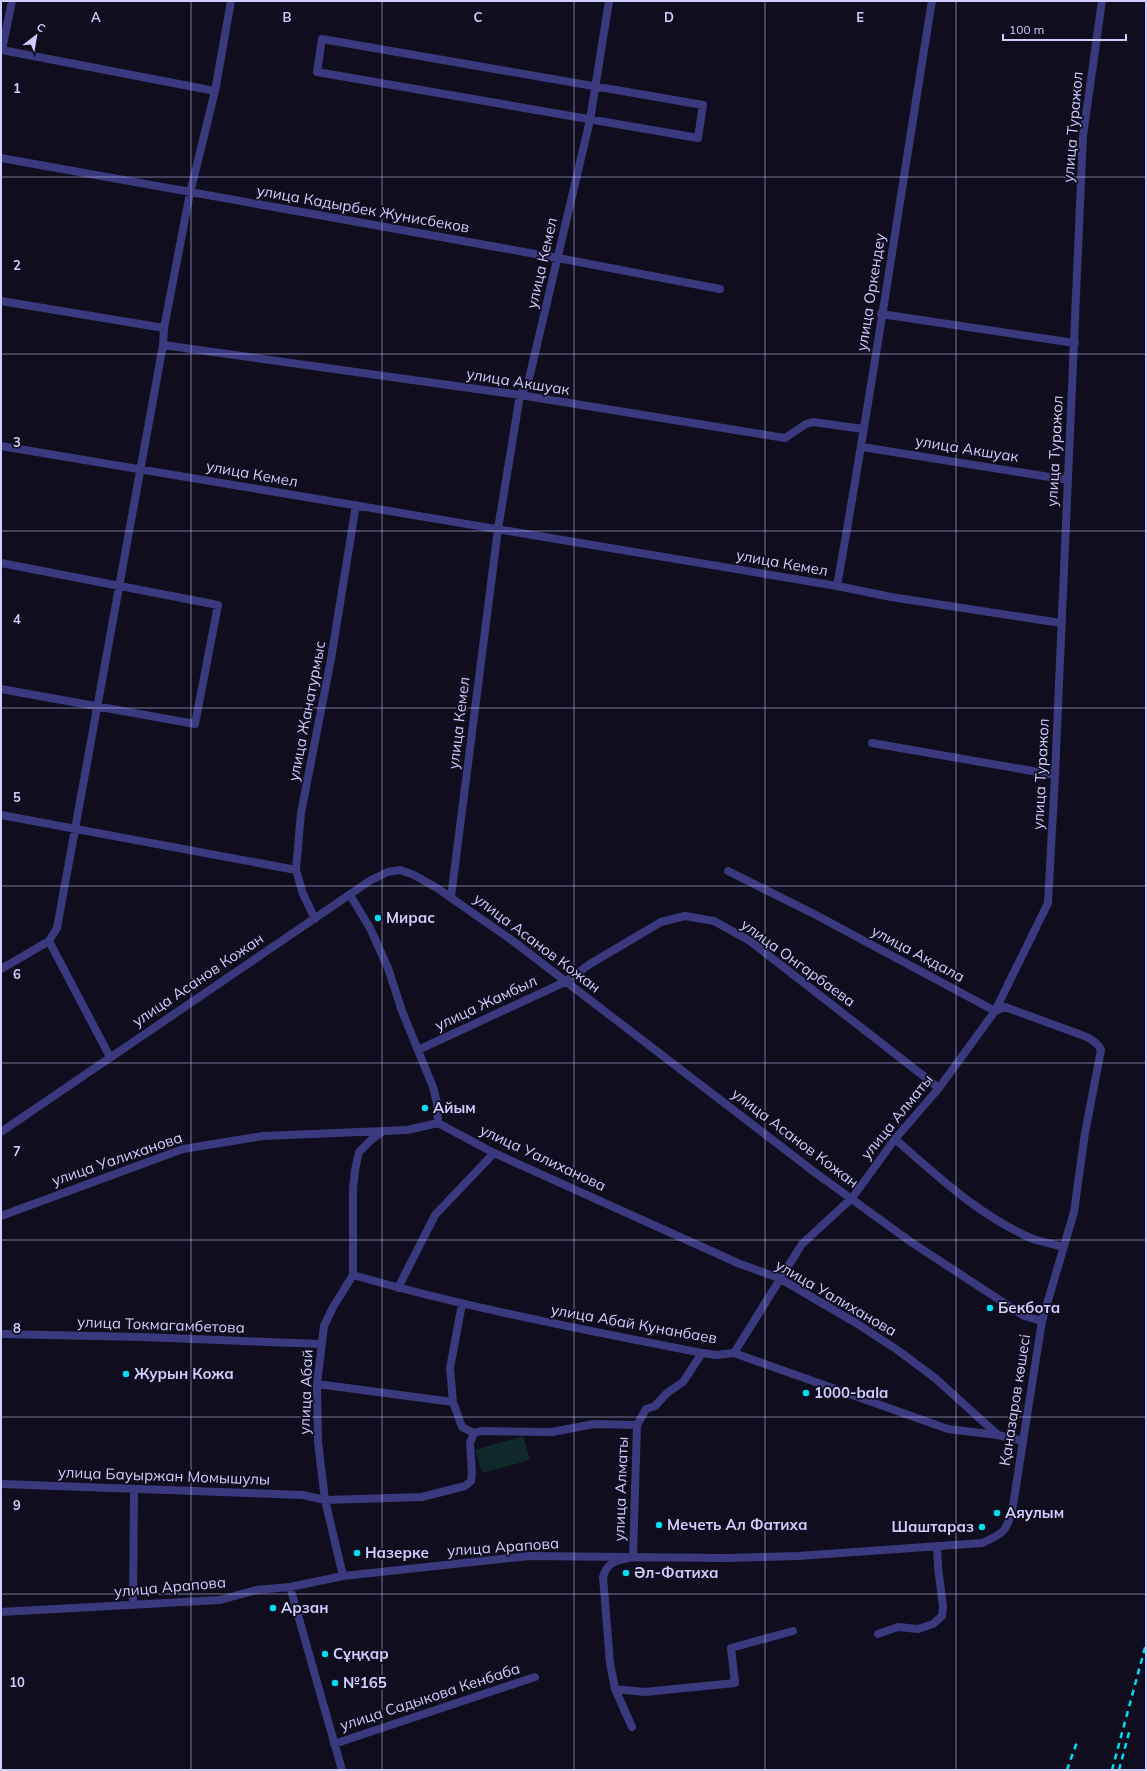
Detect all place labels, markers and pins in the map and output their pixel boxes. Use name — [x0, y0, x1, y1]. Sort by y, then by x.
place label: Мирас — [386, 908, 435, 927]
marker: Мирас — [373, 913, 383, 923]
place label: Айым — [433, 1098, 476, 1117]
marker: Айым — [420, 1103, 430, 1113]
place label: Бекбота — [998, 1298, 1060, 1317]
marker: Бекбота — [985, 1303, 995, 1313]
place label: Журын Кожа — [134, 1364, 234, 1383]
marker: Журын Кожа — [121, 1369, 131, 1379]
place label: 1000-bala — [814, 1383, 888, 1402]
marker: 1000-bala — [801, 1388, 811, 1398]
place label: Аяулым — [1005, 1503, 1064, 1522]
marker: Аяулым — [992, 1508, 1002, 1518]
place label: Мечеть Ал Фатиха — [667, 1515, 807, 1534]
place label: Шаштараз — [892, 1517, 974, 1536]
marker: Мечеть Ал Фатиха — [654, 1520, 664, 1530]
marker: Шаштараз — [977, 1522, 987, 1532]
place label: Назерке — [365, 1543, 429, 1562]
marker: Назерке — [352, 1548, 362, 1558]
place label: Әл-Фатиха — [634, 1563, 719, 1582]
marker: Әл-Фатиха — [621, 1568, 631, 1578]
place label: Арзан — [281, 1598, 329, 1617]
marker: Арзан — [268, 1603, 278, 1613]
place label: Сұңқар — [333, 1644, 389, 1663]
marker: Сұңқар — [320, 1649, 330, 1659]
place label: №165 — [343, 1673, 387, 1692]
marker: №165 — [330, 1678, 340, 1688]

